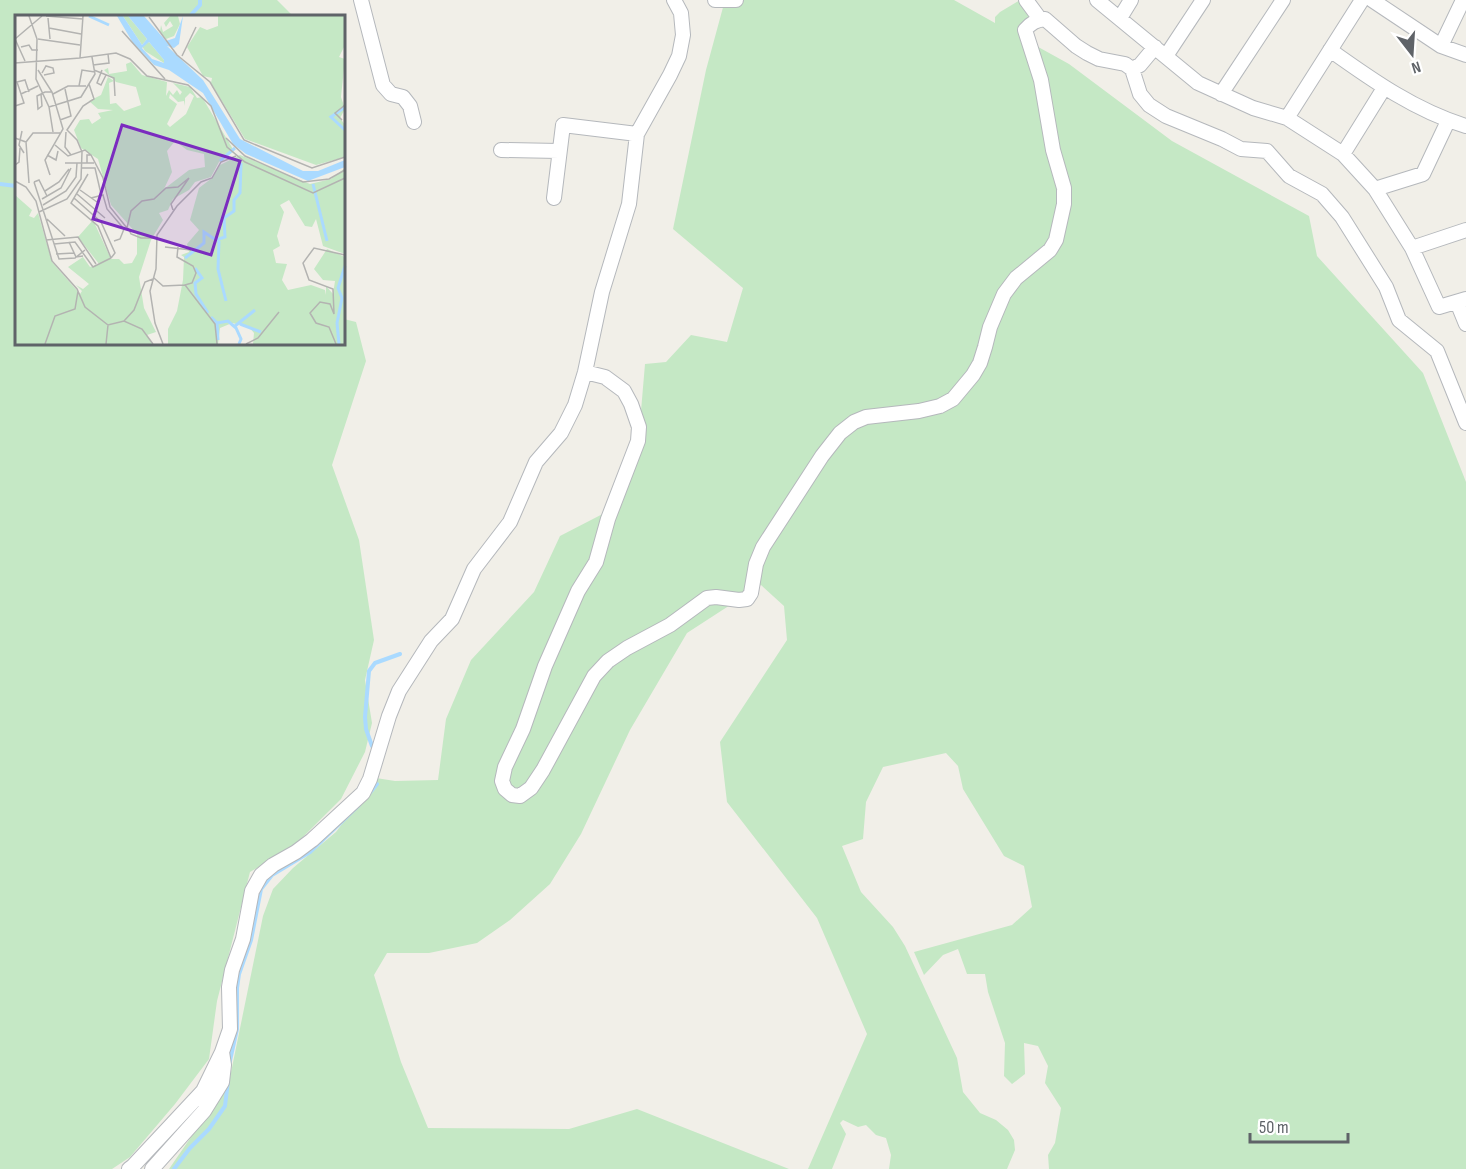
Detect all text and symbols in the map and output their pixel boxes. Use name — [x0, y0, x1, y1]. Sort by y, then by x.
inset map — [15, 15, 345, 345]
north arrow — [1382, 24, 1442, 84]
text: N — [1409, 57, 1423, 77]
scale bar — [1250, 1106, 1348, 1144]
text: 50 m — [1259, 1117, 1289, 1138]

